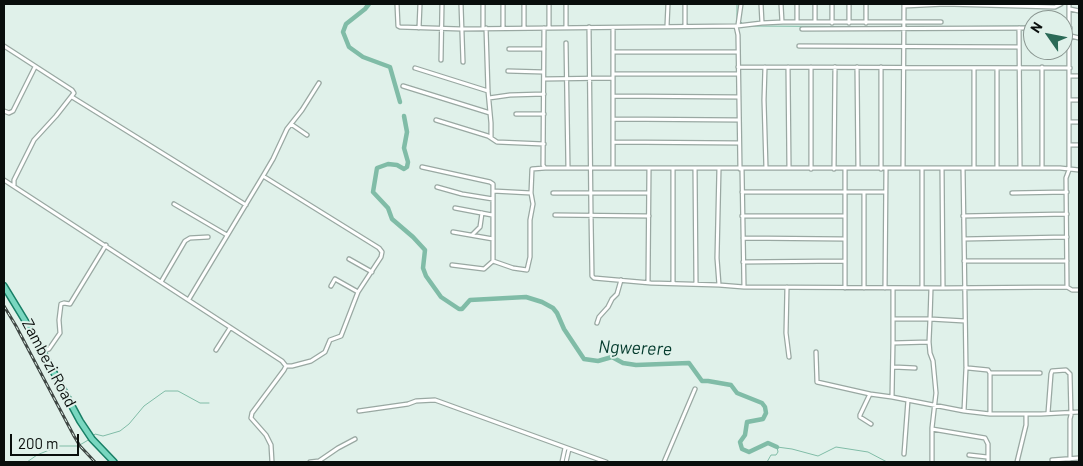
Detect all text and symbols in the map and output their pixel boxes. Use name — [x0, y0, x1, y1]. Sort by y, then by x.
north arrow — [1023, 10, 1073, 60]
text: N — [1026, 19, 1046, 36]
street label: Zambezi Road — [18, 316, 80, 410]
water label: Ngwerere — [598, 336, 672, 360]
scale bar — [12, 424, 81, 456]
text: 200 m — [18, 434, 58, 452]

